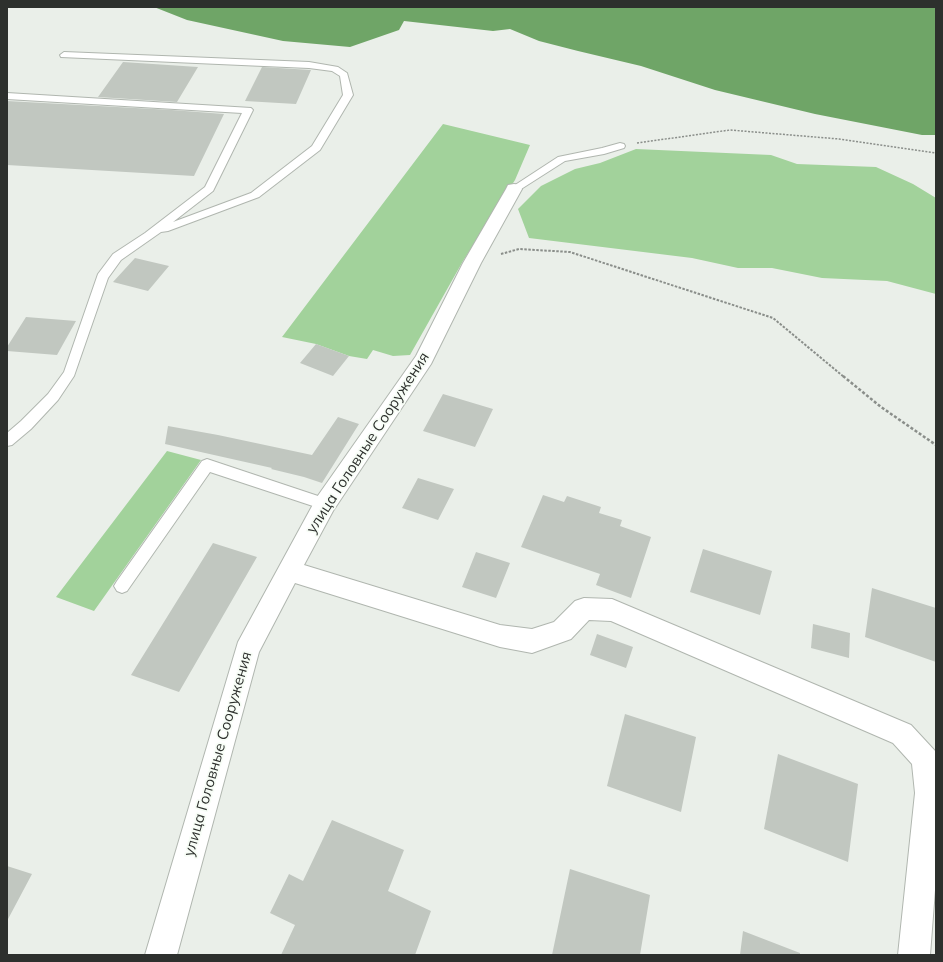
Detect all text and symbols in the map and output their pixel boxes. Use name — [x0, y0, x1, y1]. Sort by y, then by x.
street label: улица Головные Сооружения — [303, 349, 433, 537]
street label: улица Головные Сооружения — [180, 650, 256, 858]

